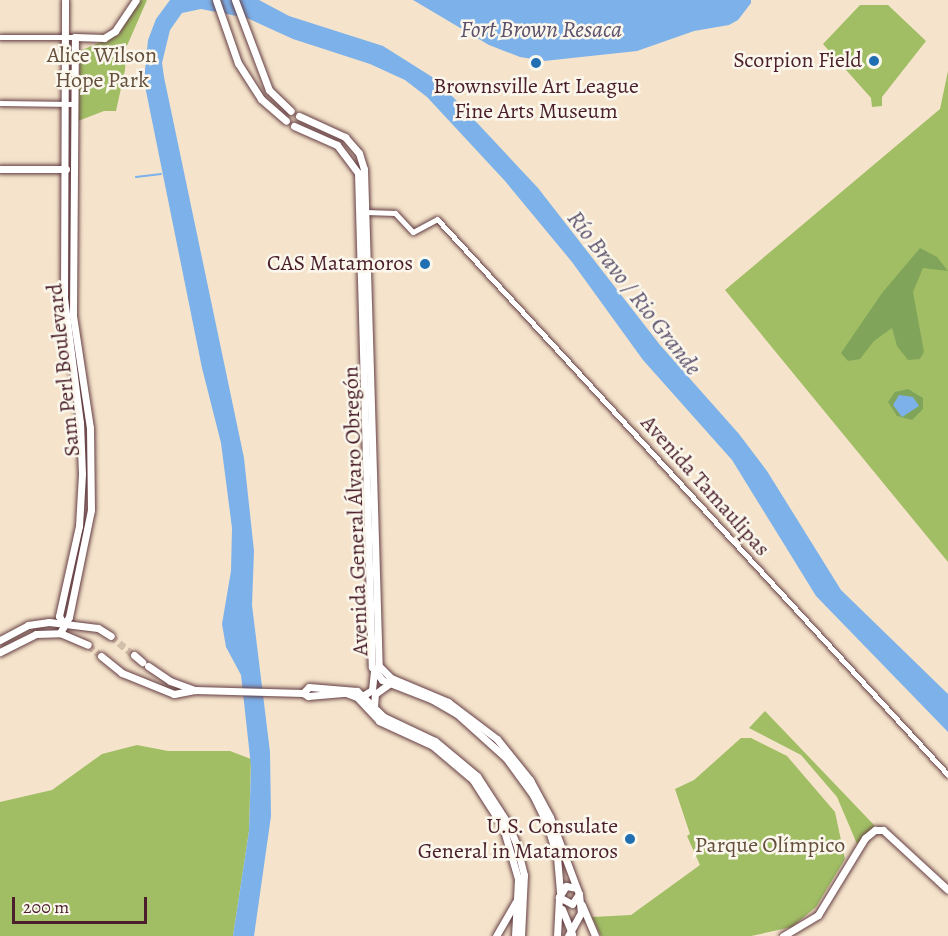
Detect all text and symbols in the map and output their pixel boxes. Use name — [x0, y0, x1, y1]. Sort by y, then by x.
water label: Fort Brown Resaca — [460, 16, 622, 44]
park label: Alice Wilson Hope Park — [47, 42, 157, 94]
place label: Scorpion Field — [733, 48, 862, 74]
marker: Scorpion Field — [867, 54, 881, 68]
marker: Brownsville Art League Fine Arts Museum — [529, 56, 543, 70]
place label: Brownsville Art League Fine Arts Museum — [433, 73, 639, 124]
water label: Río Bravo / Rio Grande — [561, 205, 707, 381]
place label: CAS Matamoros — [267, 251, 413, 277]
marker: CAS Matamoros — [418, 257, 432, 271]
street label: Sam Perl Boulevard — [42, 282, 86, 458]
street label: Avenida General Álvaro Obregón — [338, 366, 374, 656]
street label: Avenida Tamaulipas — [635, 410, 775, 562]
place label: U.S. Consulate General in Matamoros — [418, 813, 618, 864]
marker: U.S. Consulate General in Matamoros — [623, 832, 637, 846]
park label: Parque Olímpico — [695, 833, 845, 859]
scale bar — [15, 885, 150, 923]
text: 200 m — [23, 895, 69, 919]

